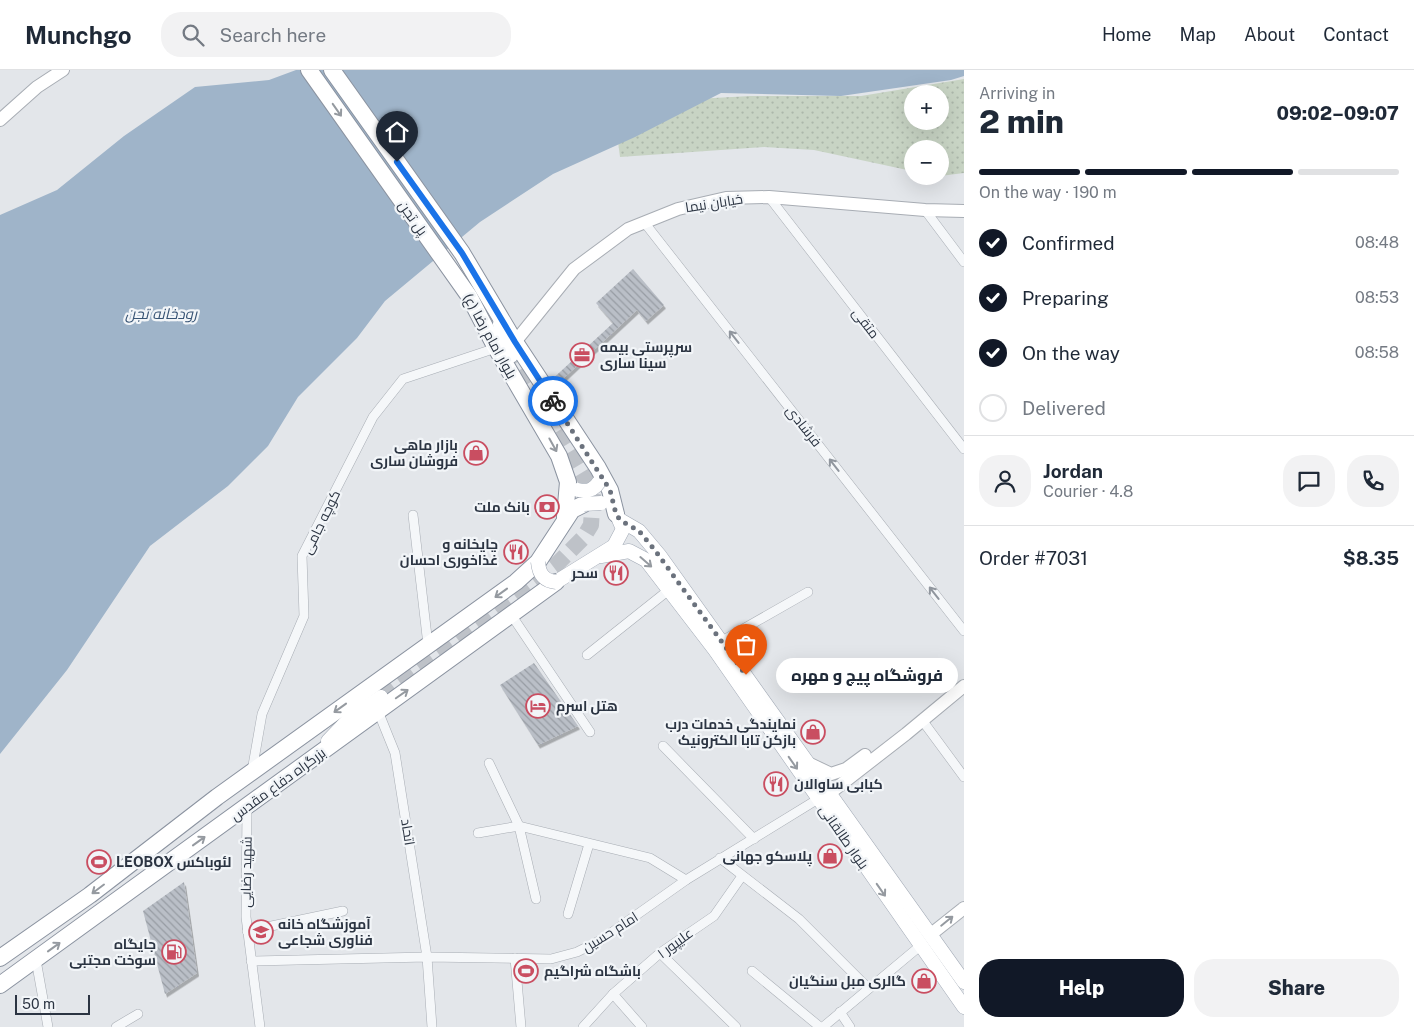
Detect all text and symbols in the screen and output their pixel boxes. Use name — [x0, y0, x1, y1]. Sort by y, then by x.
search box — [161, 12, 511, 57]
text: Munchgo — [25, 21, 131, 49]
icon: search — [179, 21, 207, 49]
text: Search here — [219, 24, 326, 46]
text: Home — [1102, 24, 1152, 45]
text: Map — [1180, 24, 1216, 45]
text: About — [1244, 24, 1295, 45]
text: Contact — [1323, 24, 1389, 45]
text: Arriving in — [979, 84, 1055, 103]
map controls — [904, 85, 949, 185]
button: + — [904, 85, 949, 130]
text: 09:02–09:07 — [1276, 102, 1399, 124]
one-way arrow — [332, 103, 342, 117]
text: 2 min — [979, 103, 1064, 140]
pin — [376, 111, 418, 162]
icon: home — [383, 118, 411, 146]
button: − — [904, 140, 949, 185]
text: On the way · 190 m — [979, 183, 1117, 202]
street label: خیابان نیما — [684, 191, 744, 215]
street label: پل تجن — [394, 197, 431, 240]
icon: check — [979, 229, 1007, 257]
text: Confirmed — [1022, 232, 1115, 254]
text: 08:48 — [1355, 233, 1399, 252]
icon: check — [979, 284, 1007, 312]
text: Preparing — [1022, 287, 1109, 309]
text: 08:53 — [1355, 288, 1399, 307]
street label: بلوار امام رضا (ع) — [458, 291, 520, 382]
water label: رودخانه تجن — [125, 305, 198, 323]
street label: متقی — [849, 305, 883, 341]
one-way arrow — [729, 330, 739, 344]
place label: سرپرستی بیمه سینا ساری — [600, 339, 692, 371]
icon: check — [979, 339, 1007, 367]
office icon: سرپرستی بیمه سینا ساری — [569, 342, 595, 368]
text: On the way — [1022, 342, 1120, 364]
text: 08:58 — [1355, 343, 1399, 362]
courier — [528, 376, 578, 426]
icon: bike — [539, 387, 567, 415]
text: Delivered — [1022, 397, 1106, 419]
street label: فرشادی — [783, 402, 825, 450]
place label: بازار ماهی فروشان ساری — [370, 437, 458, 470]
one-way arrow — [548, 437, 558, 452]
shop icon: بازار ماهی فروشان ساری — [463, 440, 489, 466]
button: person — [979, 455, 1031, 507]
button: chat — [1283, 455, 1335, 507]
button: phone — [1347, 455, 1399, 507]
one-way arrow — [829, 458, 839, 472]
text: Jordan — [1043, 460, 1103, 482]
text: Courier · 4.8 — [1043, 482, 1133, 501]
street label: کوچه جامی — [299, 487, 345, 558]
bank icon: بانک ملت — [534, 494, 560, 520]
place label: بانک ملت — [474, 499, 530, 515]
place label: چایخانه و غذاخوری احسان — [400, 536, 498, 569]
restaurant icon: چایخانه و غذاخوری احسان — [503, 539, 529, 565]
text: Order #7031 — [979, 547, 1088, 569]
text: $8.35 — [1343, 547, 1399, 569]
one-way arrow — [639, 556, 652, 567]
restaurant icon: سحر — [603, 560, 629, 586]
place label: سحر — [570, 565, 598, 582]
one-way arrow — [929, 586, 939, 600]
one-way arrow — [494, 588, 508, 598]
pin — [725, 624, 767, 675]
icon: bag — [732, 631, 760, 659]
callout: فروشگاه پیچ و مهره — [776, 658, 958, 692]
text: فروشگاه پیچ و مهره — [791, 666, 943, 685]
one-way arrow — [395, 689, 409, 699]
hotel icon: هتل اسرم — [525, 693, 551, 719]
place label: هتل اسرم — [556, 698, 618, 716]
one-way arrow — [333, 703, 347, 713]
place label: نمایندگی خدمات درب بازکن تابا الکترونیک — [665, 716, 796, 749]
shop icon: نمایندگی خدمات درب بازکن تابا الکترونیک — [800, 719, 826, 745]
street label: بزرگراه دفاع مقدس — [227, 744, 329, 825]
one-way arrow — [788, 756, 798, 770]
restaurant icon: کبابی ساوالان — [763, 771, 789, 797]
place label: کبابی ساوالان — [794, 776, 883, 793]
street label: بلوار طالقانی — [816, 802, 872, 872]
street label: اتحاد — [398, 817, 418, 847]
one-way arrow — [192, 836, 206, 846]
street label: شهید رضایی — [237, 836, 255, 908]
shop icon: پلاسکو جهانی — [817, 843, 843, 869]
place label: پلاسکو جهانی — [723, 848, 812, 867]
sports icon: LEOBOX لئوباکس — [86, 849, 112, 875]
place label: LEOBOX لئوباکس — [116, 854, 231, 871]
one-way arrow — [876, 882, 886, 896]
one-way arrow — [92, 884, 105, 895]
street label: امام حسین — [579, 909, 642, 957]
place label: آموزشگاه خانه فناوری شجاعی — [278, 916, 373, 949]
one-way arrow — [940, 916, 953, 927]
school or university icon: آموزشگاه خانه فناوری شجاعی — [248, 919, 274, 945]
street label: علیپور ۱ — [654, 925, 697, 963]
place label: جایگاه سوخت مجتبی — [69, 936, 156, 969]
fuel station icon: جایگاه سوخت مجتبی — [161, 939, 187, 965]
one-way arrow — [47, 942, 61, 952]
sports icon: باشگاه شراگیم — [513, 958, 539, 984]
button: Help — [979, 959, 1184, 1017]
button: Share — [1194, 959, 1399, 1017]
place label: باشگاه شراگیم — [544, 963, 641, 981]
shop icon: گالری مبل سنگیان — [911, 968, 937, 994]
place label: گالری مبل سنگیان — [789, 973, 906, 990]
scale bar — [15, 992, 90, 1015]
text: 50 m — [22, 996, 55, 1012]

